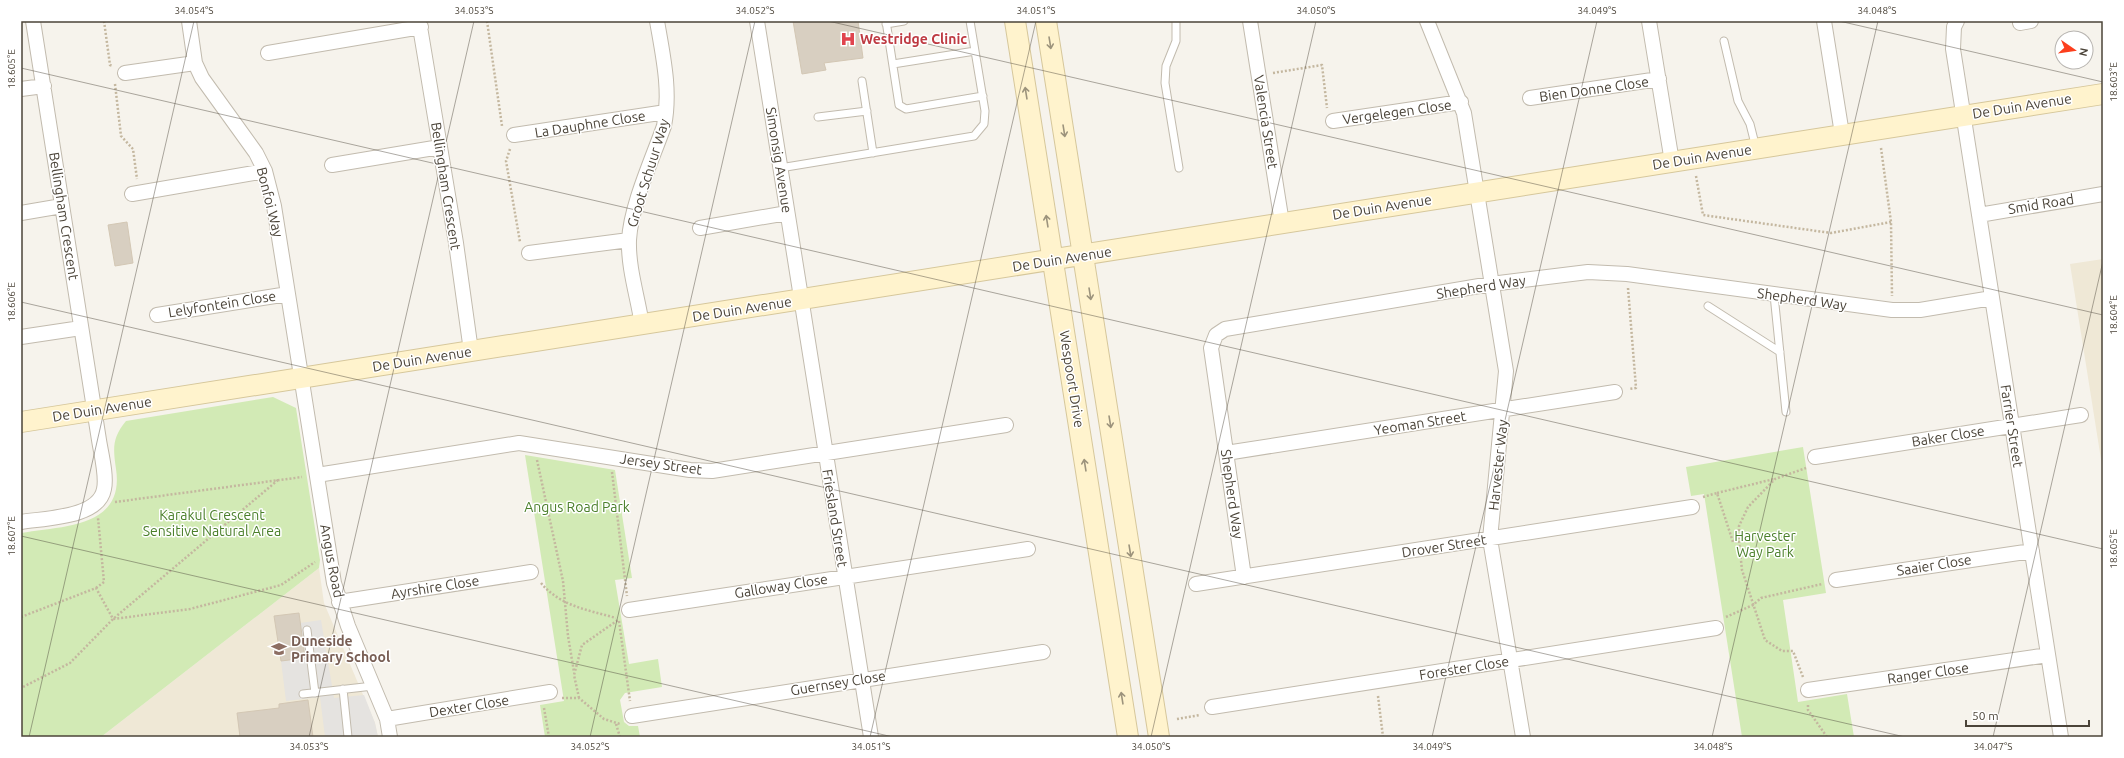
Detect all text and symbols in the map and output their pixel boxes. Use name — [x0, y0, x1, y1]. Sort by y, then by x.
text: 34.054°S — [174, 5, 214, 16]
text: 34.053°S — [454, 5, 494, 16]
text: 34.052°S — [735, 5, 775, 16]
text: 34.051°S — [1016, 5, 1056, 16]
text: 34.050°S — [1296, 5, 1336, 16]
text: 34.049°S — [1577, 5, 1617, 16]
text: 34.048°S — [1857, 5, 1897, 16]
hospital icon: Westridge Clinic — [839, 30, 857, 48]
north arrow — [2054, 30, 2094, 70]
place label: Westridge Clinic — [860, 31, 967, 47]
one-way arrow — [1046, 36, 1054, 49]
text: N — [2077, 47, 2091, 58]
text: 18.605°E — [6, 49, 17, 89]
text: 18.603°E — [2108, 62, 2119, 102]
street label: Bien Donne Close — [1538, 73, 1650, 105]
street label: Valencia Street — [1251, 74, 1281, 170]
one-way arrow — [1022, 87, 1030, 100]
street label: De Duin Avenue — [1971, 90, 2073, 122]
street label: Vergelegen Close — [1342, 96, 1452, 128]
street label: Simonsig Avenue — [763, 106, 795, 214]
street label: La Dauphne Close — [533, 107, 647, 141]
street label: Groot Schuur Way — [624, 117, 672, 229]
street label: Bellingham Crescent — [428, 121, 464, 252]
one-way arrow — [1060, 124, 1068, 137]
street label: De Duin Avenue — [1651, 141, 1753, 173]
street label: Bellingham Crescent — [46, 151, 82, 282]
street label: Bonfoi Way — [254, 165, 287, 239]
street label: De Duin Avenue — [1331, 191, 1433, 223]
street label: Smid Road — [2007, 191, 2075, 217]
one-way arrow — [1043, 215, 1051, 228]
street label: De Duin Avenue — [1011, 243, 1113, 275]
street label: Shepherd Way — [1435, 272, 1527, 302]
text: 18.606°E — [6, 282, 17, 322]
street label: Shepherd Way — [1756, 285, 1848, 313]
one-way arrow — [1086, 287, 1094, 300]
street label: Lelyfontein Close — [167, 288, 277, 320]
street label: De Duin Avenue — [691, 293, 793, 325]
text: 18.604°E — [2108, 295, 2119, 335]
street label: Wespoort Drive — [1056, 329, 1088, 429]
street label: De Duin Avenue — [371, 343, 473, 375]
street label: Farrier Street — [1998, 384, 2026, 469]
street label: De Duin Avenue — [51, 393, 153, 425]
street label: Yeoman Street — [1373, 408, 1468, 438]
one-way arrow — [1106, 415, 1114, 428]
street label: Harvester Way — [1485, 418, 1511, 511]
street label: Baker Close — [1910, 422, 1986, 450]
street label: Shepherd Way — [1218, 448, 1246, 540]
street label: Jersey Street — [619, 450, 704, 478]
one-way arrow — [1081, 459, 1089, 472]
street label: Friesland Street — [819, 468, 851, 569]
park label: Angus Road Park — [524, 499, 630, 515]
park label: Karakul Crescent Sensitive Natural Area — [143, 507, 281, 539]
text: 18.607°E — [6, 516, 17, 556]
street label: Angus Road — [317, 523, 347, 599]
park label: Harvester Way Park — [1734, 528, 1797, 560]
text: 18.605°E — [2108, 529, 2119, 569]
street label: Drover Street — [1401, 531, 1488, 561]
one-way arrow — [1126, 544, 1134, 557]
street label: Saaier Close — [1895, 551, 1973, 579]
street label: Galloway Close — [733, 571, 829, 601]
street label: Ayrshire Close — [390, 572, 480, 602]
place label: Duneside Primary School — [291, 633, 390, 665]
school or university icon: Duneside Primary School — [270, 640, 288, 658]
street label: Forester Close — [1418, 653, 1510, 683]
street label: Ranger Close — [1886, 659, 1970, 687]
street label: Guernsey Close — [789, 668, 887, 698]
street label: Dexter Close — [428, 692, 510, 720]
one-way arrow — [1118, 692, 1126, 705]
scale bar — [1966, 702, 2089, 728]
text: 50 m — [1972, 709, 1999, 722]
text: 34.053°S — [289, 741, 329, 752]
text: 34.052°S — [570, 741, 610, 752]
text: 34.051°S — [851, 741, 891, 752]
text: 34.050°S — [1131, 741, 1171, 752]
text: 34.049°S — [1412, 741, 1452, 752]
text: 34.048°S — [1693, 741, 1733, 752]
text: 34.047°S — [1973, 741, 2013, 752]

